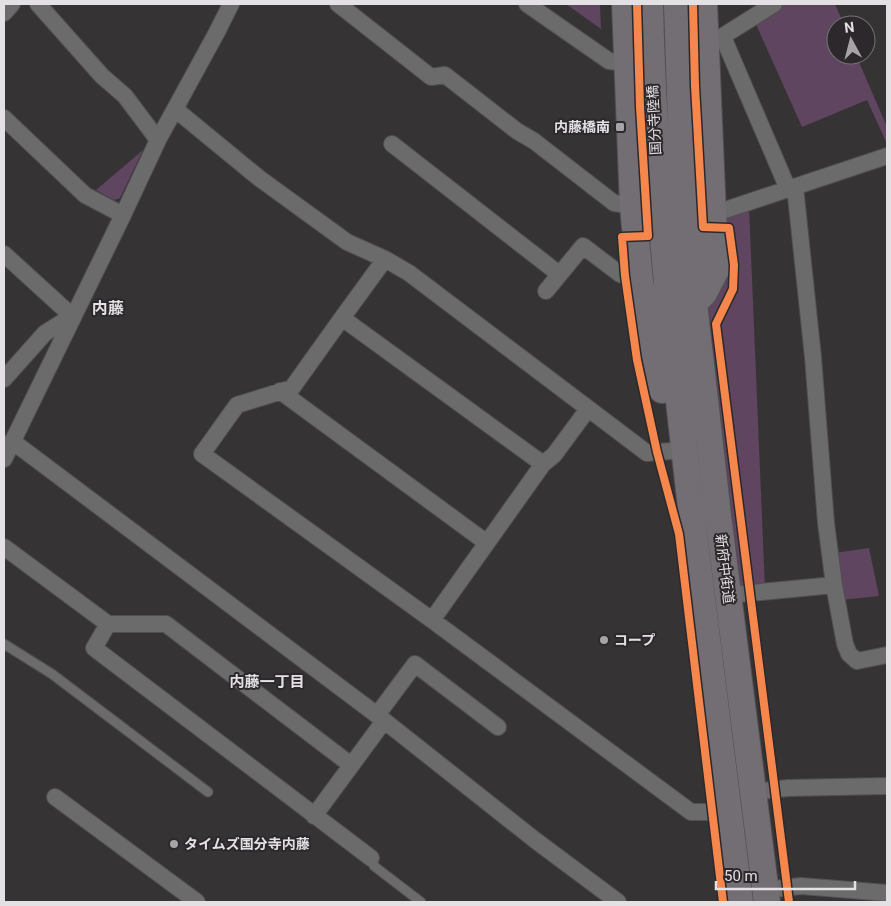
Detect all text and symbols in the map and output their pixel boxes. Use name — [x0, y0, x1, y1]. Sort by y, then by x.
north arrow — [826, 15, 876, 65]
text: N — [844, 19, 855, 36]
street label: 国分寺陸橋 — [644, 85, 664, 155]
place label: 内藤橋南 — [554, 119, 610, 135]
marker: 内藤橋南 — [614, 121, 626, 133]
district label: 内藤 — [92, 299, 124, 318]
street label: 新府中街道 — [713, 533, 737, 605]
place label: コープ — [614, 632, 655, 648]
marker: コープ — [598, 634, 610, 646]
district label: 内藤一丁目 — [229, 673, 305, 691]
place label: タイムズ国分寺内藤 — [184, 836, 310, 852]
marker: タイムズ国分寺内藤 — [168, 838, 180, 850]
scale bar — [716, 858, 855, 890]
text: 50 m — [724, 867, 758, 885]

